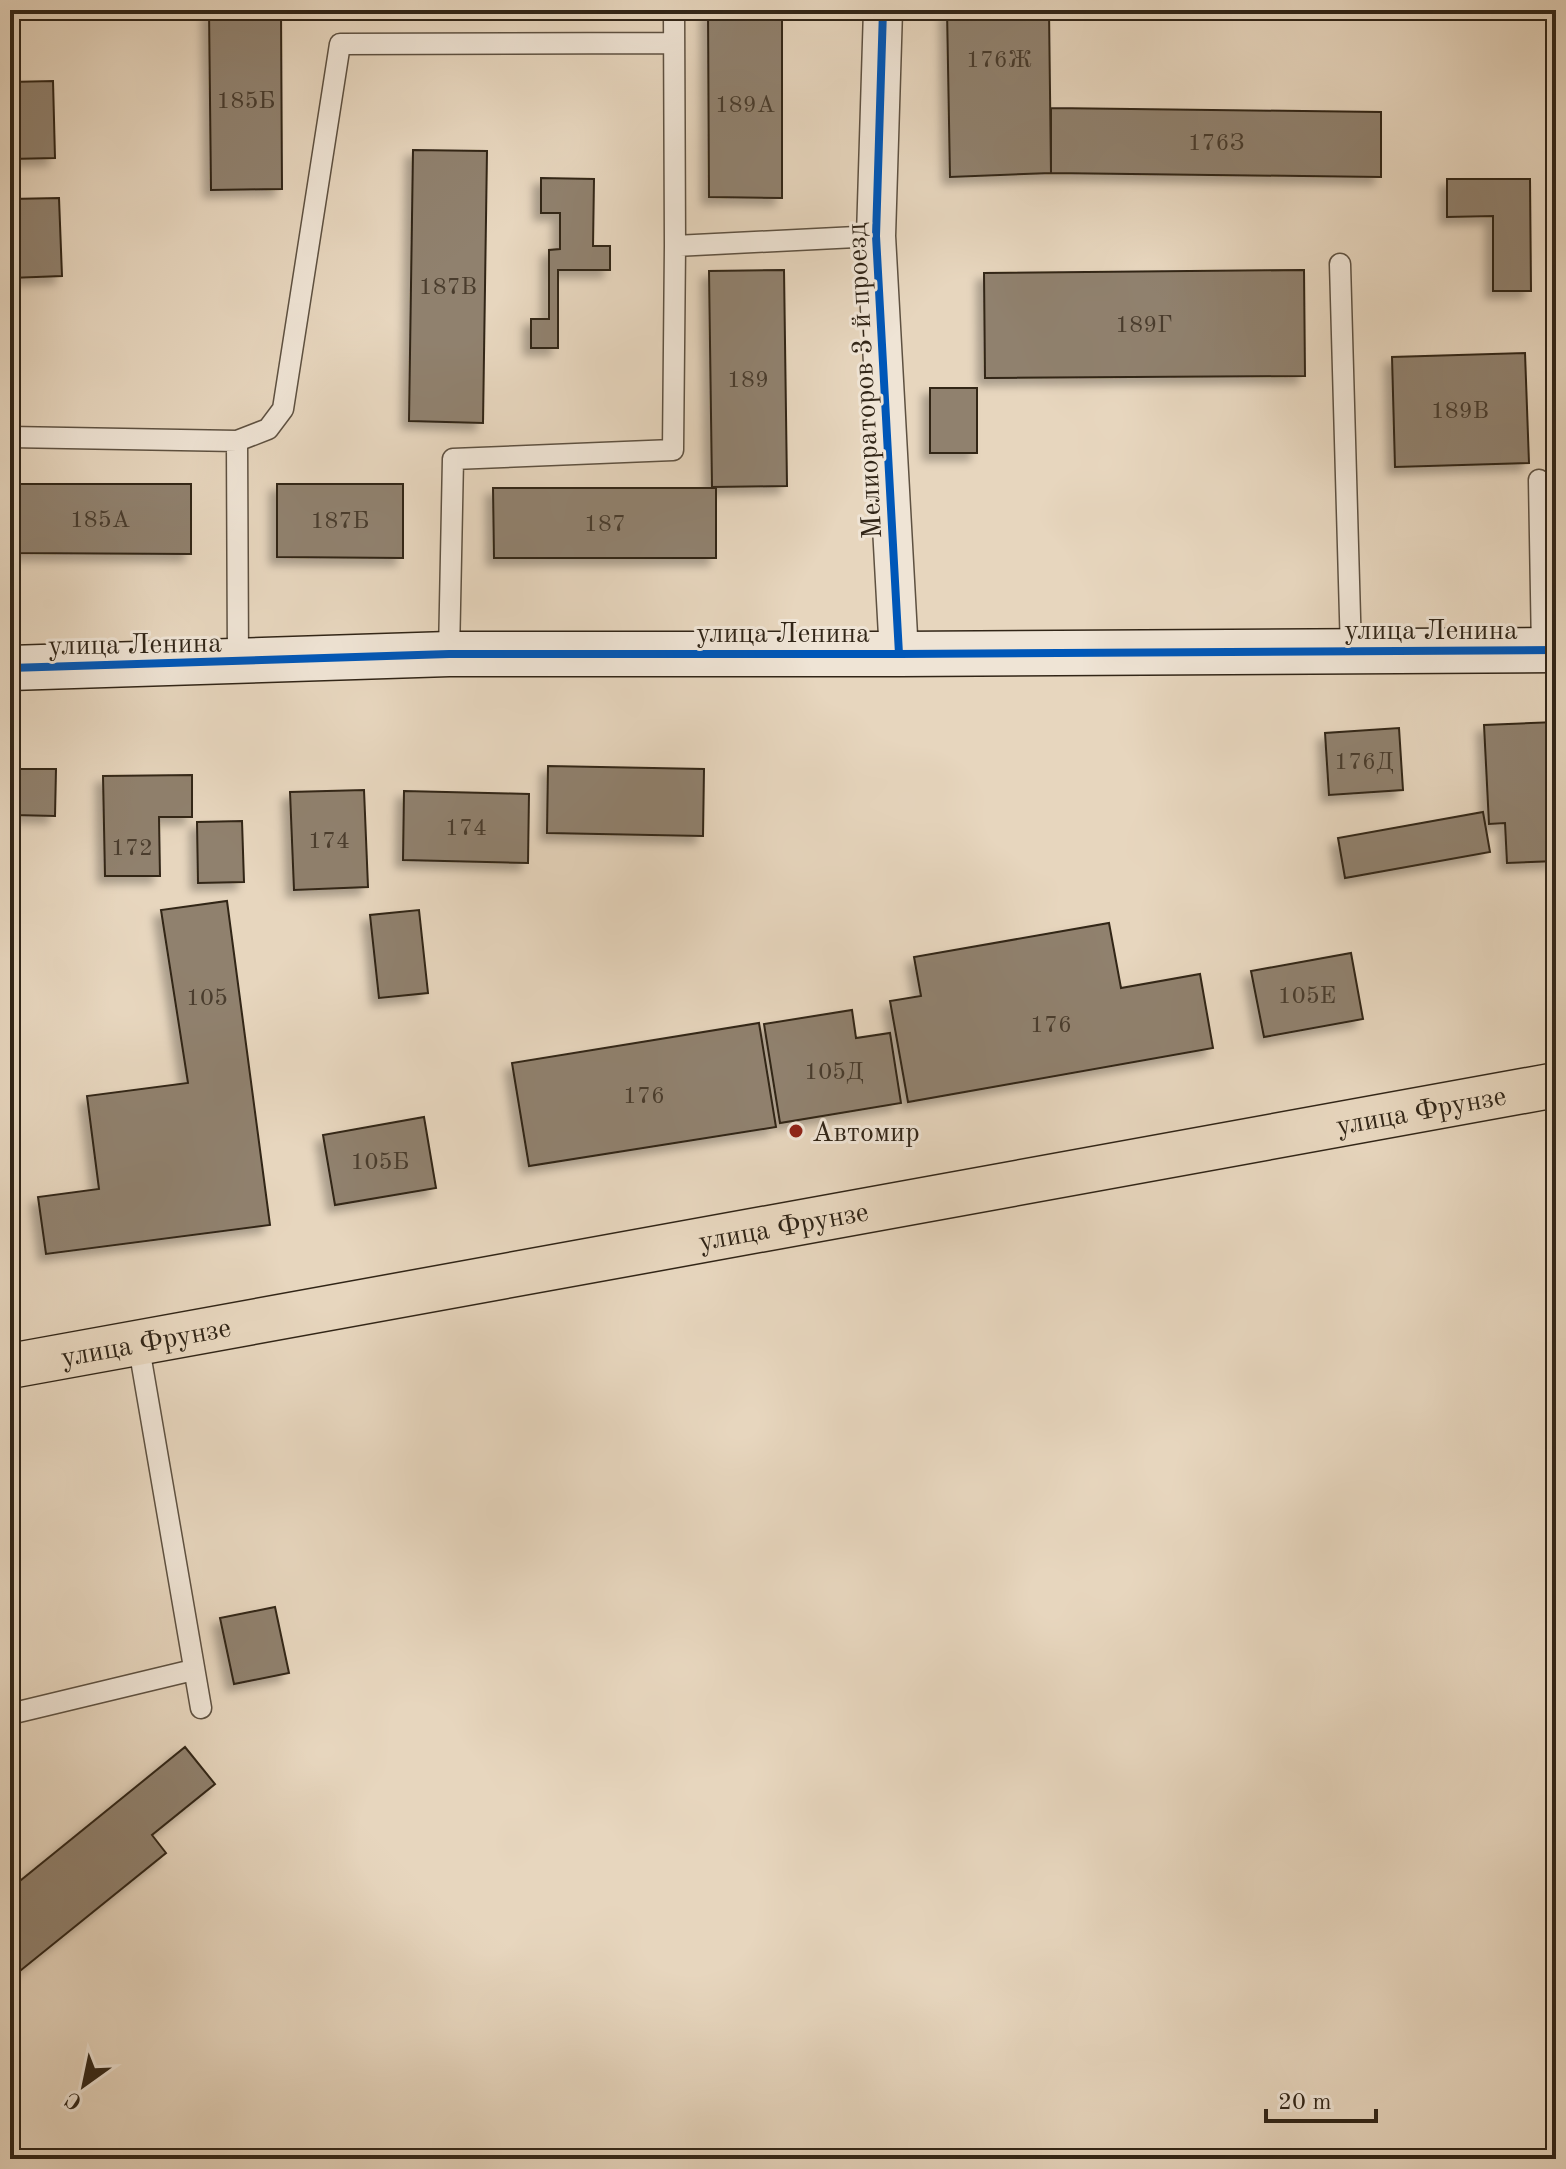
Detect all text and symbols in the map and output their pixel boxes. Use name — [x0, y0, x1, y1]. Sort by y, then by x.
house number: 176Ж — [966, 49, 1032, 73]
house number: 185Б — [217, 90, 275, 114]
house number: 189А — [715, 94, 775, 118]
house number: 176З — [1188, 132, 1244, 156]
street label: Мелиораторов 3-й проезд — [844, 222, 888, 540]
house number: 187В — [419, 276, 477, 300]
house number: 189Г — [1115, 314, 1173, 338]
house number: 189 — [727, 369, 769, 393]
house number: 189В — [1431, 400, 1489, 424]
house number: 185А — [70, 509, 130, 533]
house number: 187Б — [311, 510, 369, 534]
house number: 187 — [584, 513, 626, 537]
street label: улица Ленина — [1344, 618, 1518, 646]
street label: улица Ленина — [696, 621, 870, 649]
street label: улица Ленина — [48, 630, 222, 662]
house number: 176Д — [1334, 751, 1394, 775]
house number: 174 — [445, 817, 487, 841]
house number: 174 — [308, 830, 350, 854]
house number: 172 — [111, 837, 153, 861]
house number: 105Е — [1278, 985, 1336, 1009]
house number: 105 — [186, 987, 228, 1011]
house number: 176 — [1030, 1014, 1072, 1038]
house number: 105Д — [804, 1061, 864, 1085]
street label: улица Фрунзе — [1334, 1083, 1509, 1142]
house number: 176 — [623, 1085, 665, 1109]
place label: Автомир — [812, 1120, 920, 1148]
marker: Автомир — [787, 1122, 805, 1140]
house number: 105Б — [351, 1151, 409, 1175]
street label: улица Фрунзе — [697, 1199, 871, 1258]
street label: улица Фрунзе — [59, 1315, 234, 1373]
north arrow — [44, 2045, 124, 2125]
scale bar — [1266, 2073, 1376, 2123]
text: С — [62, 2087, 86, 2113]
text: 20 m — [1278, 2091, 1332, 2115]

